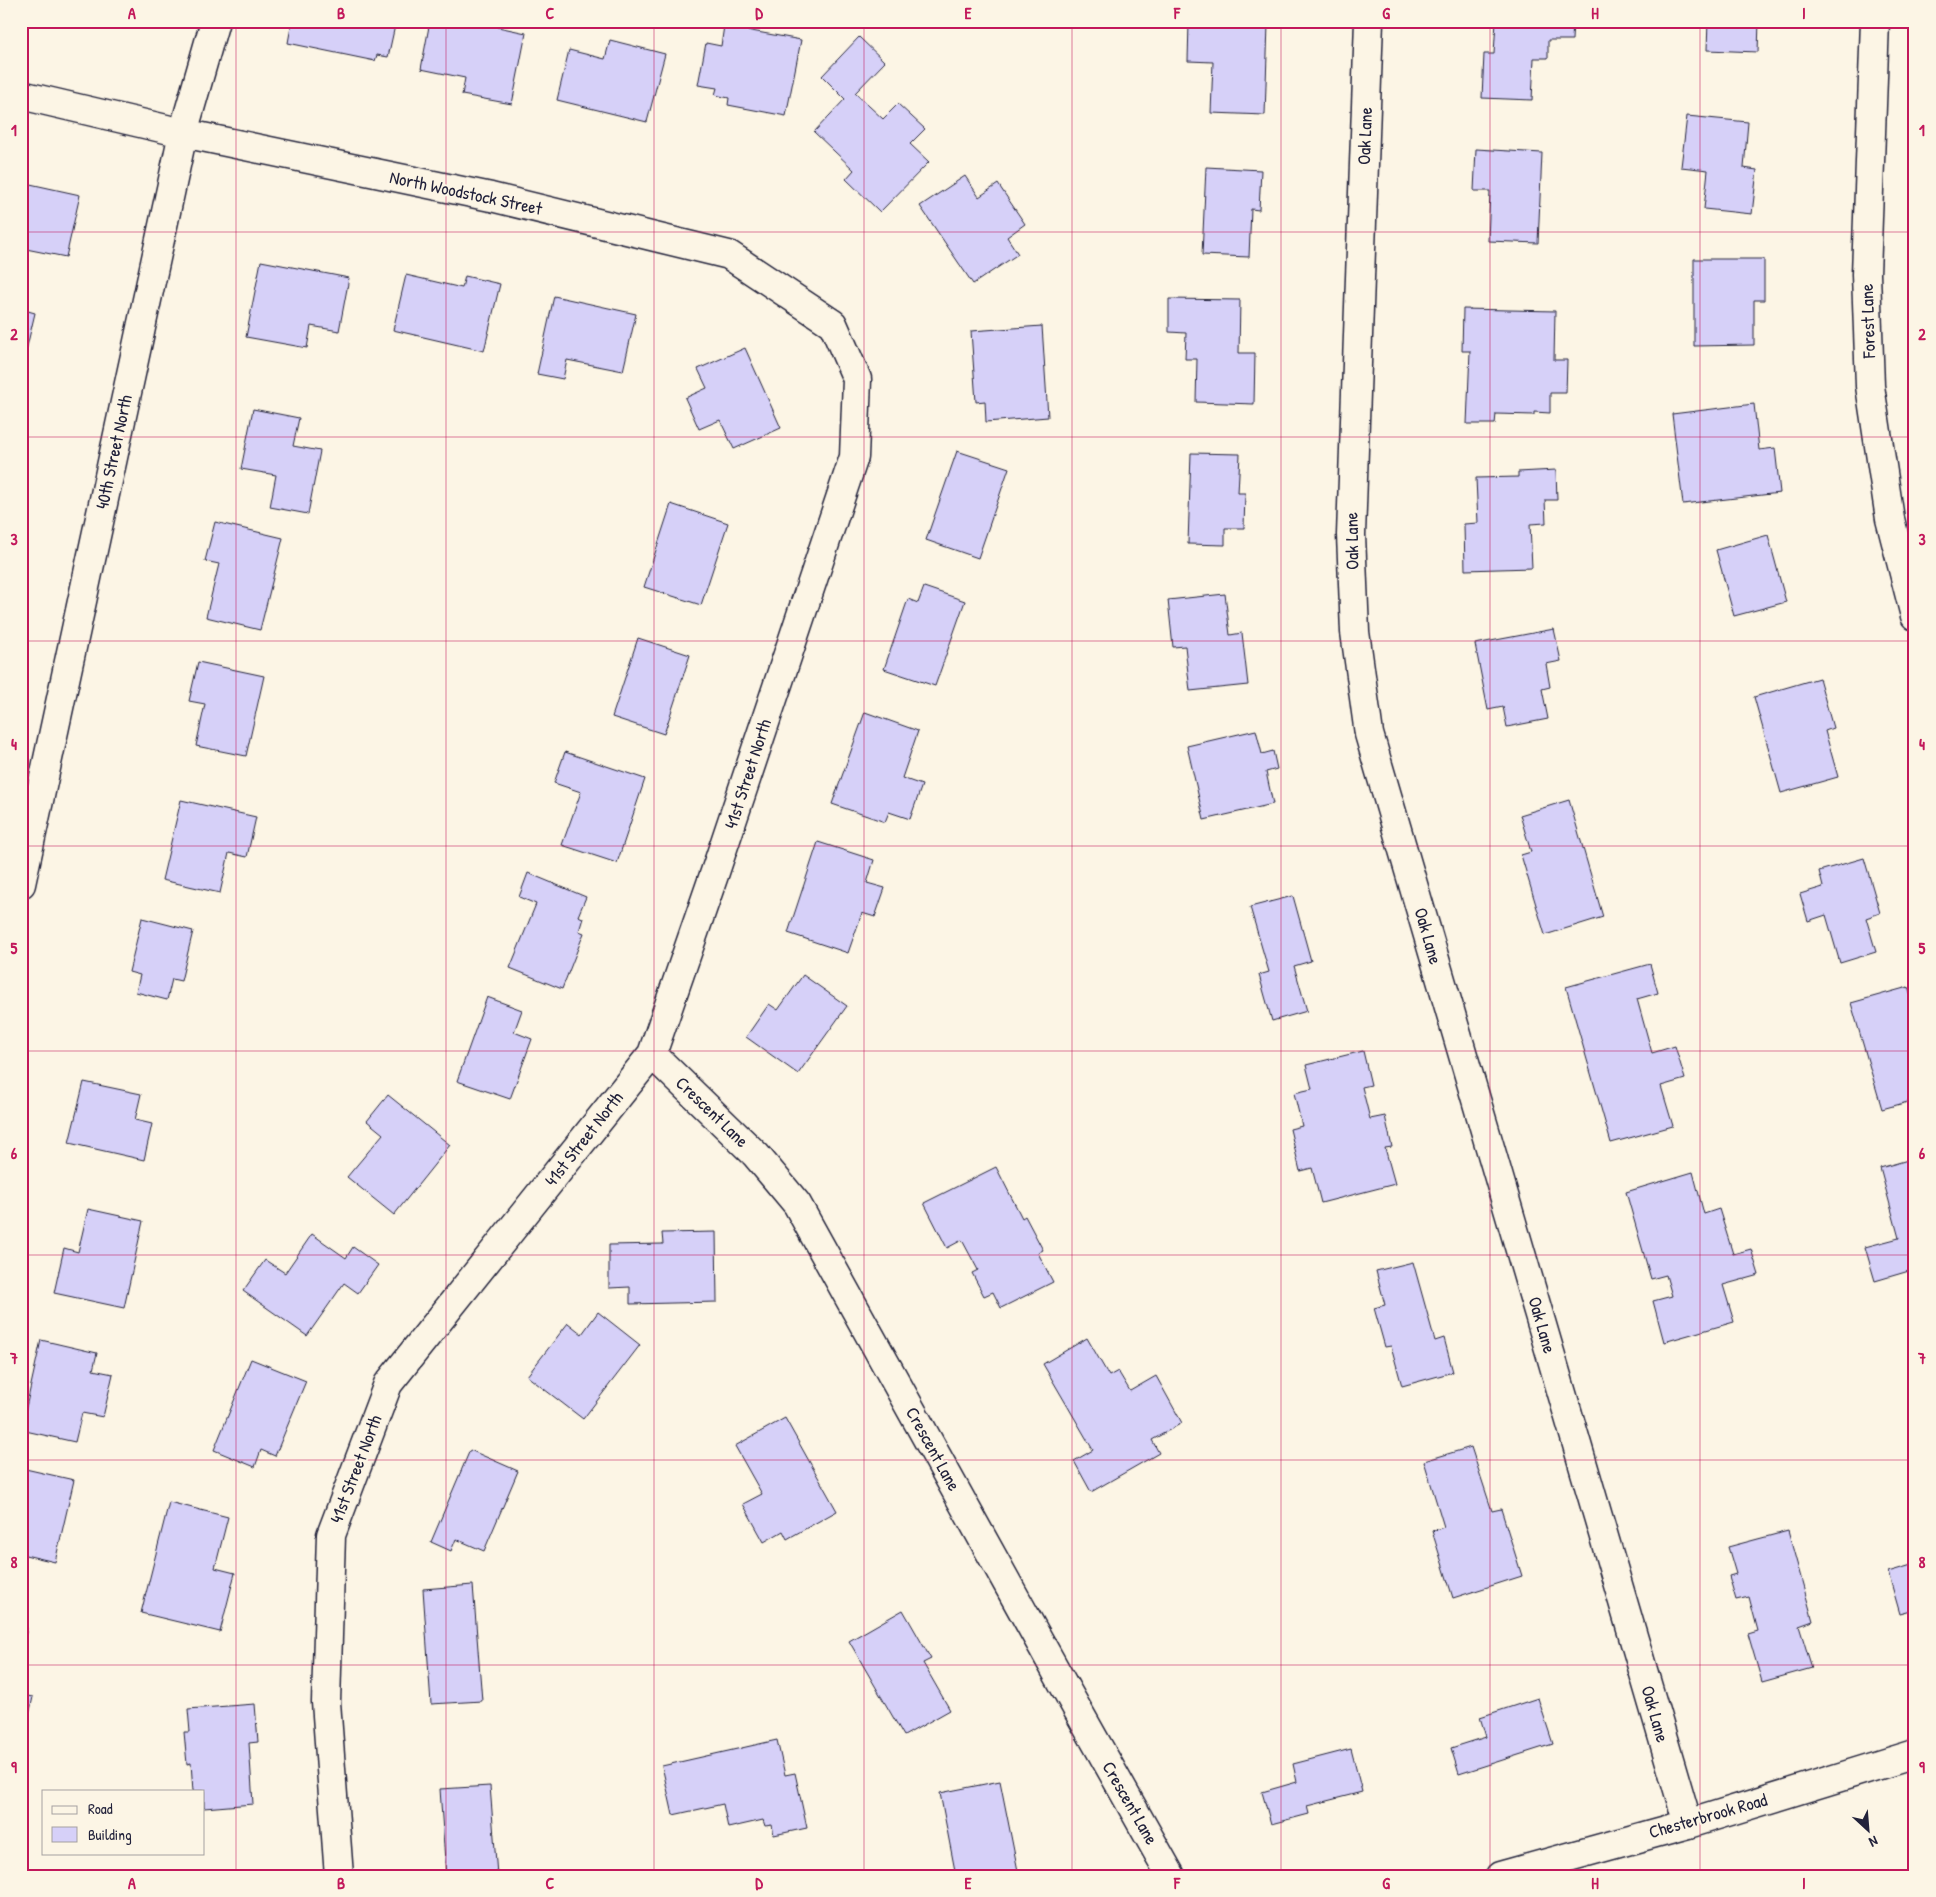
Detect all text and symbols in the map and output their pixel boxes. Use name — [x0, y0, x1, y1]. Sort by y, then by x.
text: A — [128, 2, 136, 24]
text: B — [337, 2, 345, 24]
text: C — [546, 2, 555, 24]
text: D — [755, 2, 763, 24]
text: E — [964, 2, 972, 24]
text: F — [1173, 2, 1181, 24]
text: G — [1382, 2, 1390, 24]
text: H — [1591, 2, 1599, 24]
text: I — [1802, 2, 1806, 24]
street label: Oak Lane — [1351, 107, 1378, 165]
text: 1 — [11, 119, 17, 141]
text: 1 — [1919, 119, 1925, 141]
street label: North Woodstock Street — [388, 164, 545, 221]
street label: Forest Lane — [1854, 283, 1881, 360]
text: 2 — [10, 323, 18, 345]
text: 2 — [1918, 323, 1926, 345]
street label: 40th Street North — [89, 392, 138, 511]
street label: Oak Lane — [1338, 512, 1365, 570]
text: 3 — [10, 528, 18, 550]
text: 3 — [1918, 528, 1926, 550]
street label: 41st Street North — [718, 715, 777, 832]
text: 4 — [11, 733, 17, 755]
text: 4 — [1919, 733, 1925, 755]
street label: Oak Lane — [1409, 905, 1448, 967]
text: 5 — [11, 937, 18, 959]
text: 5 — [1919, 937, 1926, 959]
street label: Crescent Lane — [670, 1070, 754, 1153]
street label: 41st Street North — [539, 1086, 629, 1191]
text: 6 — [11, 1142, 18, 1164]
text: 6 — [1919, 1142, 1926, 1164]
street label: Oak Lane — [1523, 1294, 1562, 1356]
text: 7 — [9, 1347, 18, 1369]
text: 7 — [1917, 1347, 1926, 1369]
street label: Crescent Lane — [900, 1402, 967, 1495]
street label: 41st Street North — [323, 1411, 388, 1527]
text: 8 — [11, 1551, 18, 1573]
text: 8 — [1919, 1551, 1926, 1573]
street label: Oak Lane — [1636, 1683, 1675, 1745]
text: 9 — [11, 1756, 17, 1778]
street label: Crescent Lane — [1096, 1756, 1164, 1849]
text: 9 — [1919, 1756, 1925, 1778]
street label: Chesterbrook Road — [1646, 1787, 1770, 1844]
legend — [42, 1790, 205, 1854]
text: Road — [88, 1798, 113, 1819]
north arrow — [1844, 1804, 1894, 1854]
text: Building — [88, 1824, 132, 1845]
text: N — [1866, 1832, 1881, 1853]
text: A — [128, 1872, 136, 1894]
text: B — [337, 1872, 345, 1894]
text: C — [546, 1872, 555, 1894]
text: D — [755, 1872, 763, 1894]
text: E — [964, 1872, 972, 1894]
text: F — [1173, 1872, 1181, 1894]
text: G — [1382, 1872, 1390, 1894]
text: H — [1591, 1872, 1599, 1894]
text: I — [1802, 1872, 1806, 1894]

